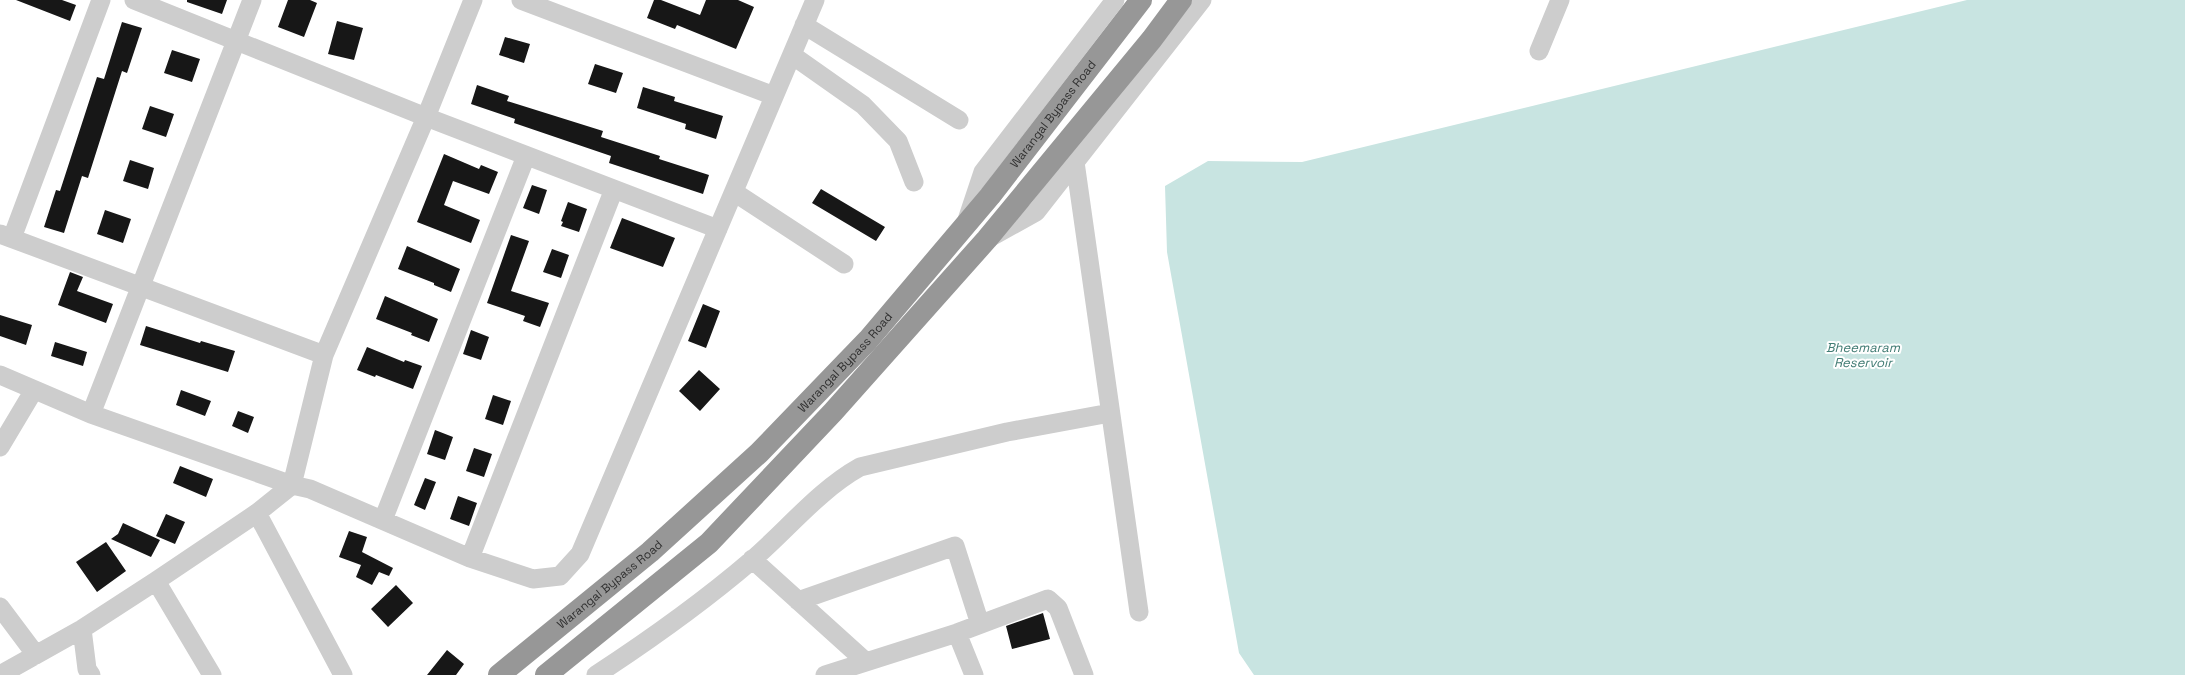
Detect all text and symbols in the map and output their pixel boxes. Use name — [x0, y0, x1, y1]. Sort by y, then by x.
street label: Warangal Bypass Road — [1006, 57, 1100, 171]
street label: Warangal Bypass Road — [794, 309, 896, 416]
water label: Bheemaram Reservoir — [1826, 339, 1901, 371]
street label: Warangal Bypass Road — [554, 537, 666, 632]

